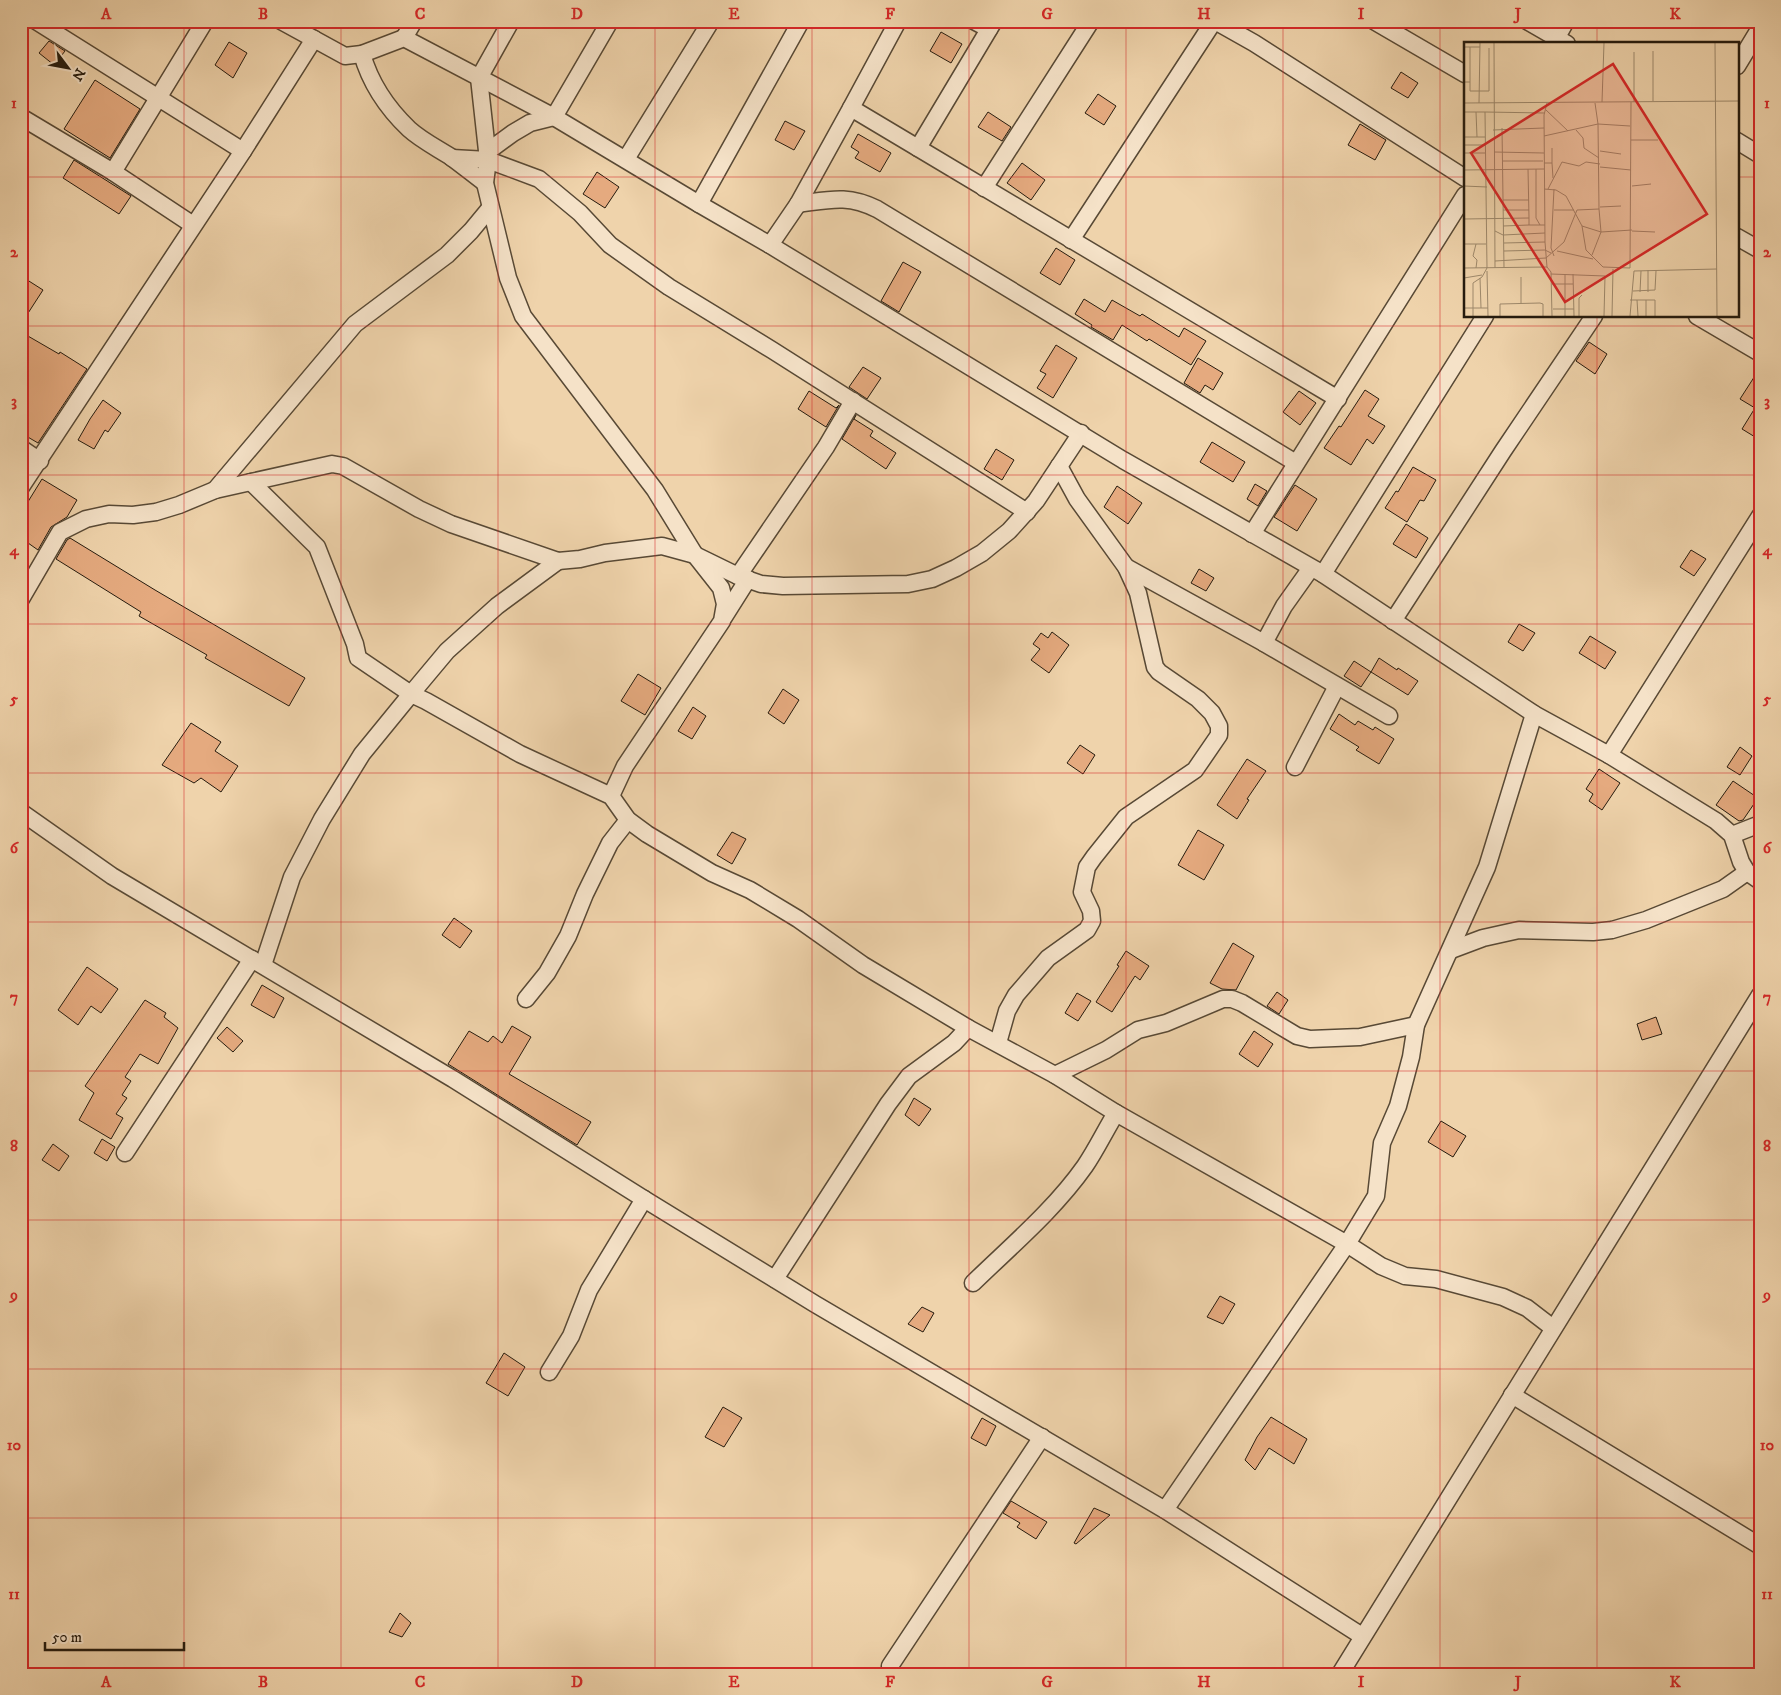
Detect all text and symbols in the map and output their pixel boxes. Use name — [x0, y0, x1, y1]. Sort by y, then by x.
text: A — [100, 4, 112, 24]
text: B — [258, 4, 268, 24]
text: C — [415, 4, 425, 24]
text: D — [571, 4, 583, 24]
text: E — [728, 4, 740, 24]
text: F — [885, 4, 895, 24]
text: G — [1041, 4, 1053, 24]
text: H — [1197, 4, 1211, 24]
text: I — [1358, 4, 1365, 24]
text: J — [1513, 4, 1522, 24]
text: K — [1669, 4, 1681, 24]
north arrow — [42, 42, 92, 92]
inset map — [1464, 42, 1738, 318]
text: N — [67, 65, 89, 84]
text: 1 — [11, 93, 17, 113]
text: 1 — [1764, 93, 1770, 113]
text: 2 — [10, 242, 19, 262]
text: 2 — [1763, 242, 1772, 262]
text: 3 — [11, 391, 17, 411]
text: 3 — [1764, 391, 1770, 411]
text: 4 — [8, 540, 19, 560]
text: 4 — [1761, 540, 1772, 560]
text: 5 — [9, 689, 18, 709]
text: 5 — [1762, 689, 1771, 709]
text: 6 — [10, 838, 20, 858]
text: 6 — [1763, 838, 1773, 858]
text: 7 — [10, 987, 18, 1007]
text: 7 — [1763, 987, 1771, 1007]
text: 8 — [10, 1136, 18, 1156]
text: 8 — [1763, 1136, 1771, 1156]
text: 9 — [9, 1285, 18, 1305]
text: 9 — [1762, 1285, 1771, 1305]
text: 10 — [7, 1435, 22, 1455]
text: 10 — [1760, 1435, 1775, 1455]
text: 11 — [8, 1584, 20, 1604]
text: 11 — [1761, 1584, 1773, 1604]
scale bar — [45, 1620, 184, 1652]
text: 50 m — [52, 1628, 82, 1647]
text: A — [100, 1672, 112, 1692]
text: B — [258, 1672, 268, 1692]
text: C — [415, 1672, 425, 1692]
text: D — [571, 1672, 583, 1692]
text: E — [728, 1672, 740, 1692]
text: F — [885, 1672, 895, 1692]
text: G — [1041, 1672, 1053, 1692]
text: H — [1197, 1672, 1211, 1692]
text: I — [1358, 1672, 1365, 1692]
text: J — [1513, 1672, 1522, 1692]
text: K — [1669, 1672, 1681, 1692]

